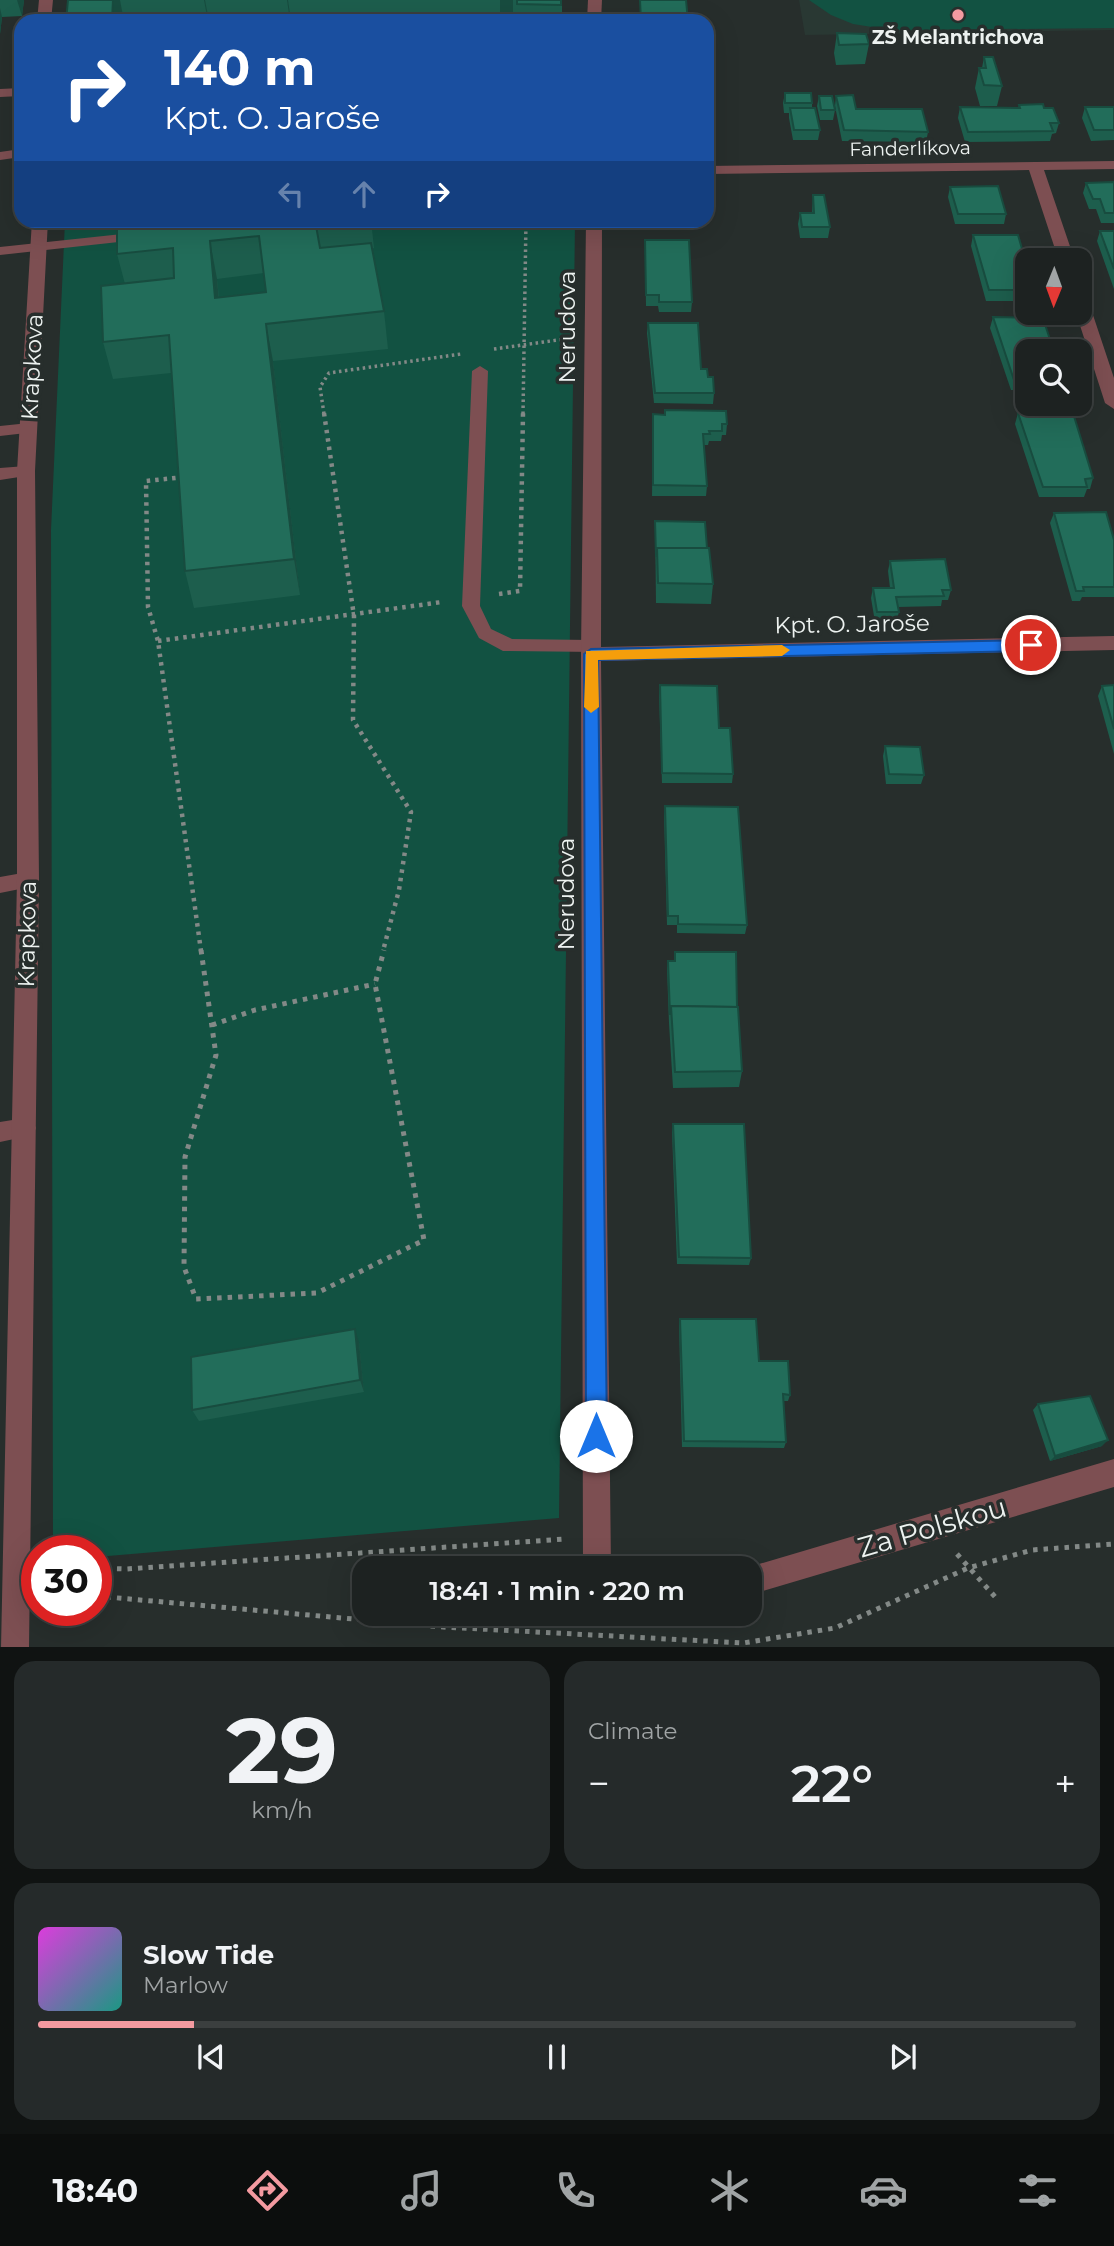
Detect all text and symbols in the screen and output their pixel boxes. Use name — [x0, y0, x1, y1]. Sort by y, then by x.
marker: ZŠ Melantrichova — [950, 7, 966, 23]
place label: ZŠ Melantrichova — [872, 25, 1044, 49]
text: 140 m — [164, 38, 316, 97]
icon: right — [49, 42, 140, 133]
text: Kpt. O. Jaroše — [164, 98, 380, 137]
street label: Fanderlíkova — [849, 136, 971, 161]
icon: left — [272, 175, 310, 213]
icon: ahead — [345, 175, 383, 213]
icon: right — [418, 175, 456, 213]
north arrow — [1015, 248, 1092, 326]
map controls — [1015, 248, 1092, 416]
street label: Nerudova — [553, 271, 581, 383]
street label: Krapkova — [15, 313, 49, 421]
button: search — [1015, 339, 1092, 416]
street label: Kpt. O. Jaroše — [774, 609, 930, 639]
pin — [1001, 615, 1061, 675]
icon: arrive — [1012, 626, 1050, 664]
street label: Nerudova — [552, 838, 580, 950]
street label: Krapkova — [12, 881, 42, 987]
position arrow — [559, 1399, 633, 1473]
street label: Za Polskou — [854, 1490, 1010, 1564]
speed limit sign: 30 — [21, 1535, 112, 1626]
text: 18:41 · 1 min · 220 m — [429, 1575, 685, 1607]
text: 29 — [226, 1695, 338, 1806]
text: Climate — [588, 1717, 677, 1745]
text: 22° — [791, 1752, 873, 1815]
text: − — [588, 1760, 610, 1807]
text: + — [1054, 1760, 1076, 1807]
text: km/h — [251, 1796, 313, 1824]
text: Slow Tide — [143, 1939, 274, 1971]
text: Marlow — [143, 1971, 228, 1999]
icon: previous — [192, 2038, 230, 2076]
icon: pause — [538, 2038, 576, 2076]
icon: next — [884, 2038, 922, 2076]
icon: directions — [243, 2166, 292, 2215]
icon: music — [397, 2166, 446, 2215]
icon: phone — [551, 2166, 600, 2215]
icon: climate — [705, 2166, 754, 2215]
icon: car — [859, 2166, 908, 2215]
icon: filters — [1013, 2166, 1062, 2215]
text: 18:40 — [52, 2171, 138, 2210]

